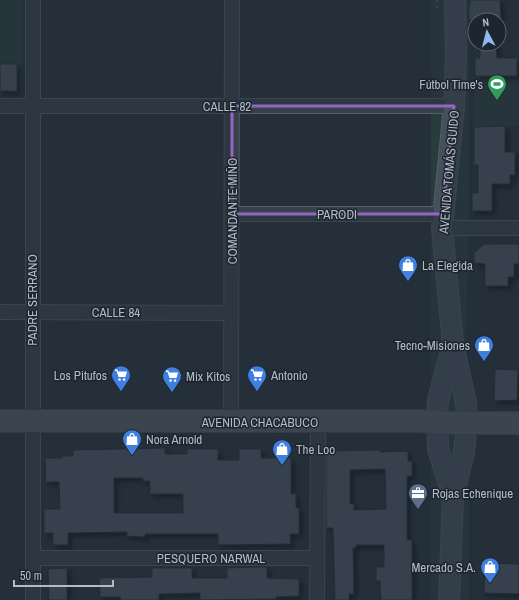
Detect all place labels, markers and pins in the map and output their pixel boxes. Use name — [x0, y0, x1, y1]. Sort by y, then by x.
sports icon: Fútbol Time's — [486, 73, 508, 101]
place label: Fútbol Time's — [419, 76, 483, 93]
shop icon: La Elegida — [397, 254, 419, 282]
place label: La Elegida — [422, 257, 473, 274]
shop icon: Tecno-Misiones — [473, 334, 495, 362]
place label: Tecno-Misiones — [395, 337, 470, 354]
supermarket icon: Los Pitufos — [110, 364, 132, 392]
supermarket icon: Antonio — [246, 364, 268, 392]
supermarket icon: Mix Kitos — [161, 365, 183, 393]
place label: Los Pitufos — [54, 367, 107, 384]
place label: Antonio — [270, 367, 308, 384]
place label: Mix Kitos — [186, 368, 230, 385]
shop icon: Nora Arnold — [121, 428, 143, 456]
place label: Nora Arnold — [146, 431, 202, 448]
shop icon: The Loo — [271, 438, 293, 466]
place label: The Loo — [296, 441, 335, 458]
office icon: Rojas Echenique — [407, 482, 429, 510]
place label: Rojas Echenique — [432, 485, 513, 502]
shop icon: Mercado S.A. — [479, 556, 501, 584]
place label: Mercado S.A. — [411, 559, 476, 576]

